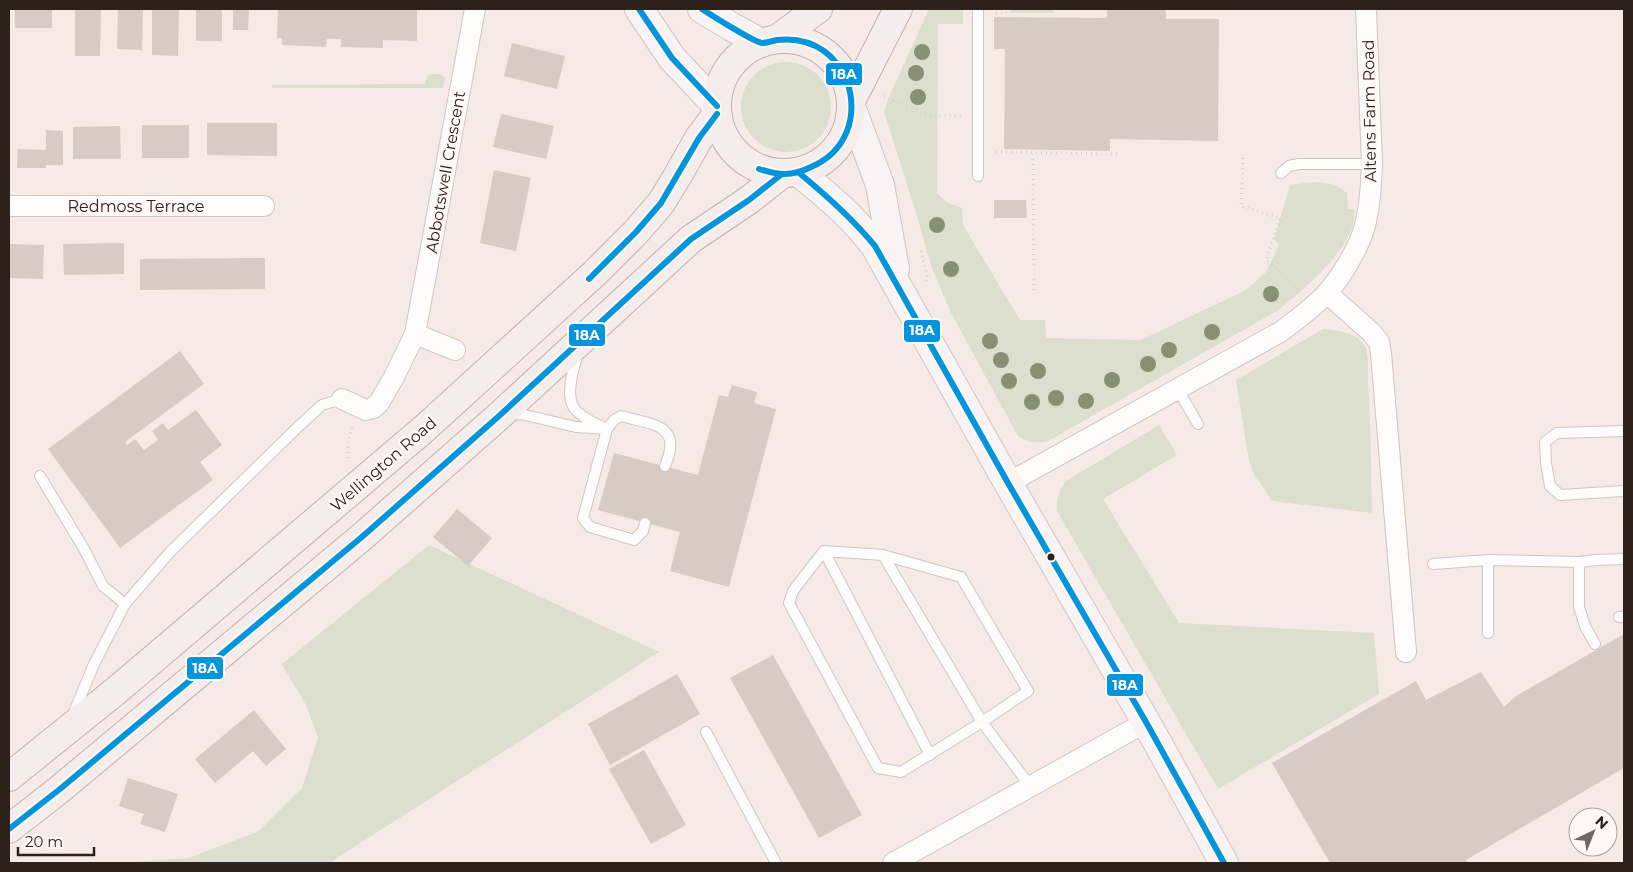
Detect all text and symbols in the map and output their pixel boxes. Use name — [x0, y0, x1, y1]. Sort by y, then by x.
street label: Altens Farm Road — [1359, 39, 1380, 183]
line badge: 18A — [825, 62, 863, 86]
text: 18A — [831, 65, 857, 83]
street label: Abbotswell Crescent — [422, 89, 469, 255]
street label: Redmoss Terrace — [68, 197, 204, 216]
line badge: 18A — [903, 319, 941, 343]
text: 18A — [909, 321, 935, 339]
line badge: 18A — [568, 323, 606, 347]
text: 18A — [574, 326, 600, 344]
street label: Wellington Road — [326, 413, 440, 516]
unlabelled marker — [1046, 552, 1056, 562]
line badge: 18A — [186, 656, 224, 680]
text: 18A — [192, 659, 218, 677]
line badge: 18A — [1106, 673, 1144, 697]
text: 18A — [1112, 676, 1138, 694]
north arrow — [1568, 807, 1618, 857]
text: N — [1592, 812, 1612, 833]
scale bar — [18, 824, 94, 856]
text: 20 m — [25, 832, 63, 851]

